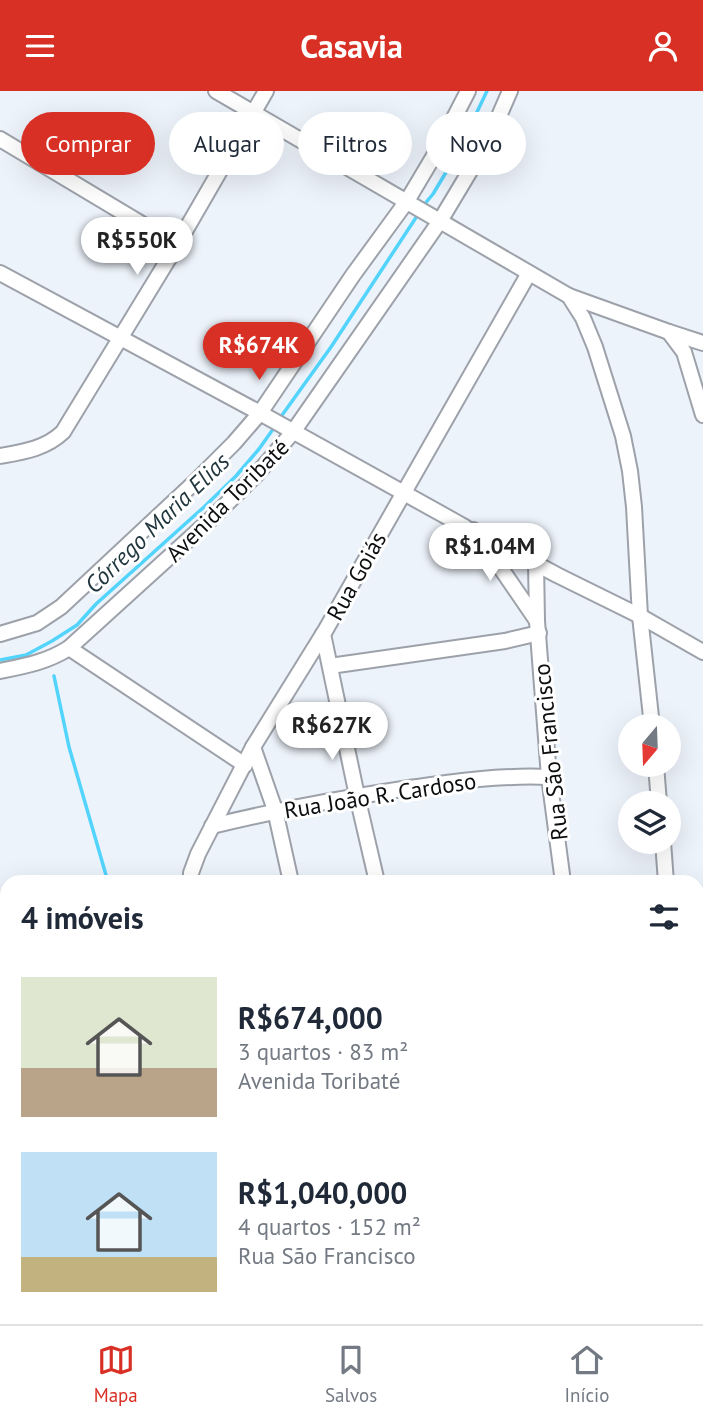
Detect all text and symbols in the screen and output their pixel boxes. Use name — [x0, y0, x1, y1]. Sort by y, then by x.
text: Casavia — [300, 25, 403, 67]
icon: menu — [21, 27, 59, 65]
icon: person — [644, 27, 682, 65]
chip: Comprar — [21, 112, 155, 175]
chip: Alugar — [169, 112, 284, 175]
chip: Filtros — [298, 112, 412, 175]
chip: Novo — [426, 112, 526, 175]
pin: R$550K — [80, 218, 194, 277]
text: R$550K — [97, 225, 177, 254]
pin: R$674K — [202, 323, 316, 382]
text: R$674K — [219, 330, 299, 359]
street label: Avenida Toribaté — [159, 432, 295, 568]
water label: Córrego Maria Elias — [78, 446, 236, 600]
pin: R$1.04M — [425, 524, 555, 583]
street label: Rua Goiás — [320, 527, 392, 625]
text: R$1.04M — [445, 531, 535, 560]
street label: Rua São Francisco — [526, 662, 574, 842]
pin: R$627K — [275, 703, 389, 762]
text: R$627K — [292, 710, 372, 739]
north arrow — [618, 714, 681, 777]
map controls — [618, 714, 681, 854]
street label: Rua João R. Cardoso — [282, 766, 478, 824]
button: layers — [618, 791, 681, 854]
text: 4 imóveis — [21, 898, 144, 937]
icon: filters — [645, 898, 683, 936]
text: R$674,000 — [238, 998, 383, 1037]
icon: home — [77, 1005, 161, 1089]
text: 3 quartos · 83 m² — [238, 1037, 408, 1066]
text: Avenida Toribaté — [238, 1066, 400, 1095]
text: R$1,040,000 — [238, 1173, 407, 1212]
icon: home — [77, 1180, 161, 1264]
text: 4 quartos · 152 m² — [238, 1212, 421, 1241]
text: Rua São Francisco — [238, 1241, 416, 1270]
tab: Mapa — [94, 1341, 138, 1407]
tab: Salvos — [325, 1341, 377, 1407]
tab: Início — [564, 1341, 609, 1407]

